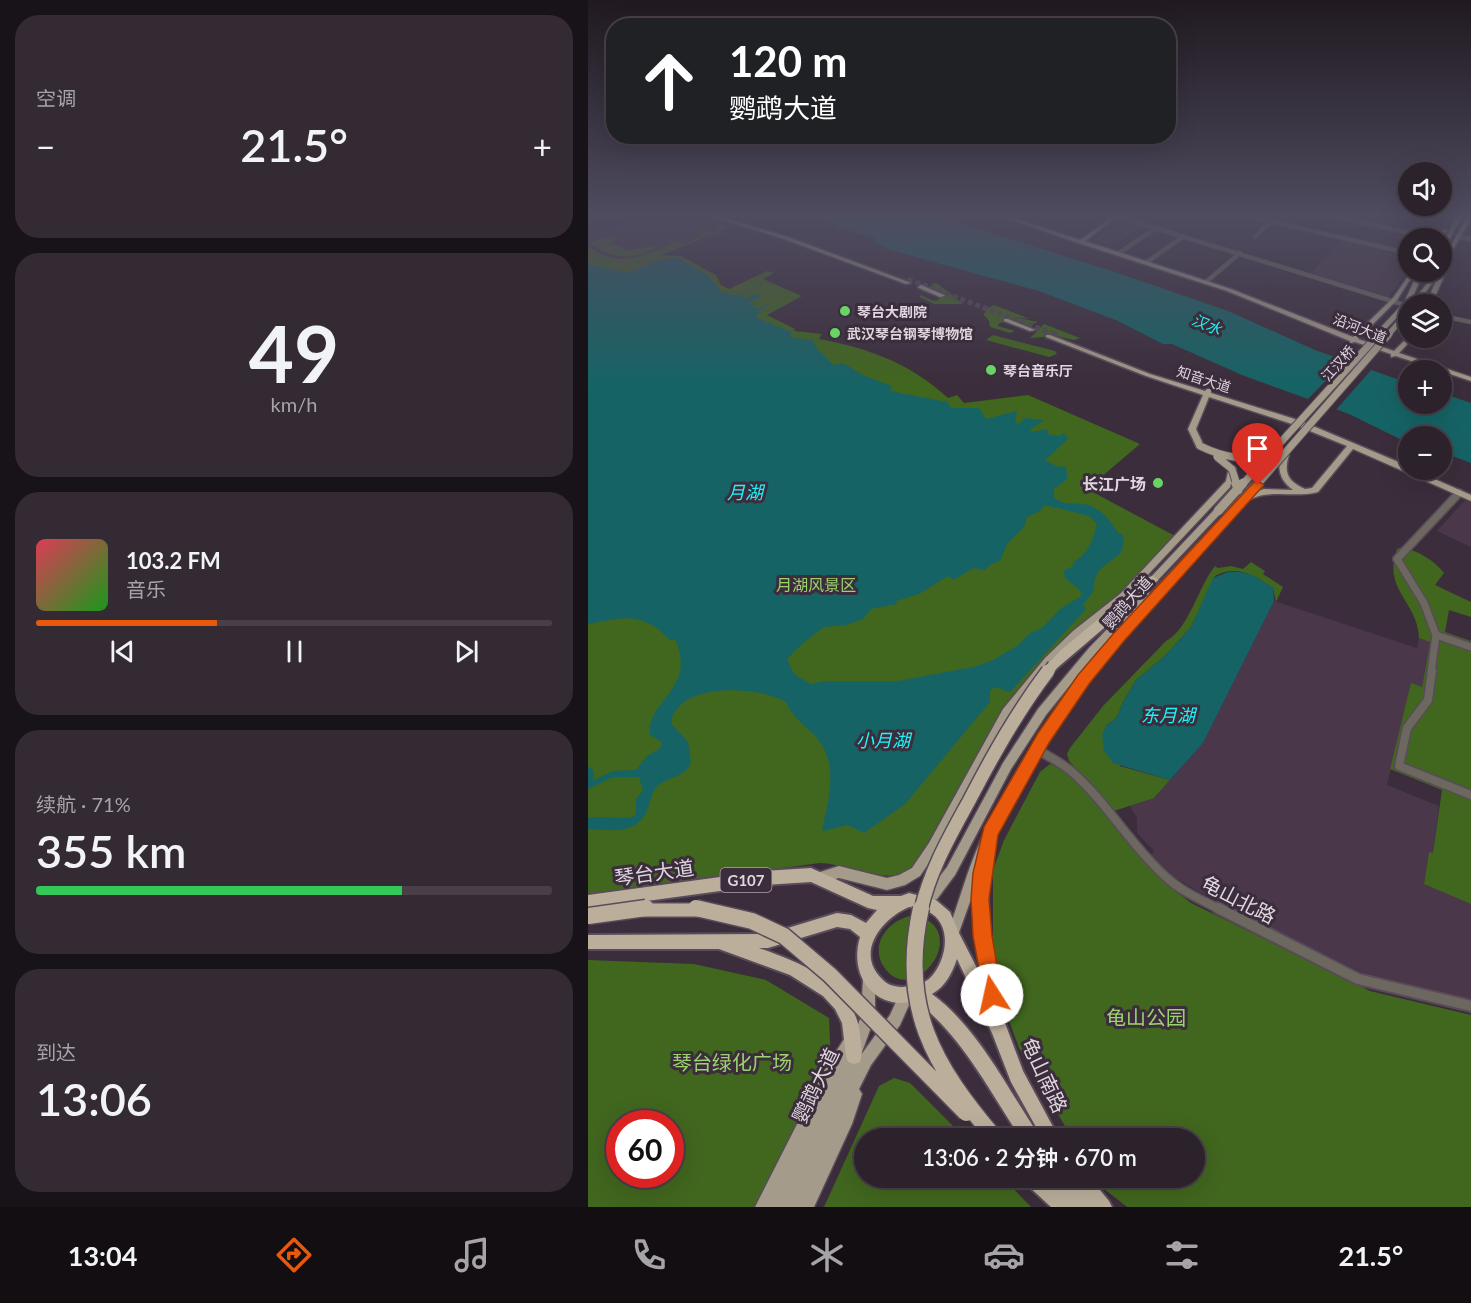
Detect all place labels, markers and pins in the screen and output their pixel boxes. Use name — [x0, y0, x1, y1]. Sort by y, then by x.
place label: 琴台大剧院 — [857, 303, 927, 320]
marker: 琴台大剧院 — [838, 304, 852, 318]
place label: 武汉琴台钢琴博物馆 — [847, 325, 973, 342]
marker: 武汉琴台钢琴博物馆 — [828, 326, 842, 340]
place label: 琴台音乐厅 — [1003, 362, 1073, 379]
marker: 琴台音乐厅 — [984, 363, 998, 377]
pin — [1232, 423, 1283, 485]
place label: 长江广场 — [1082, 474, 1146, 493]
marker: 长江广场 — [1151, 476, 1165, 490]

